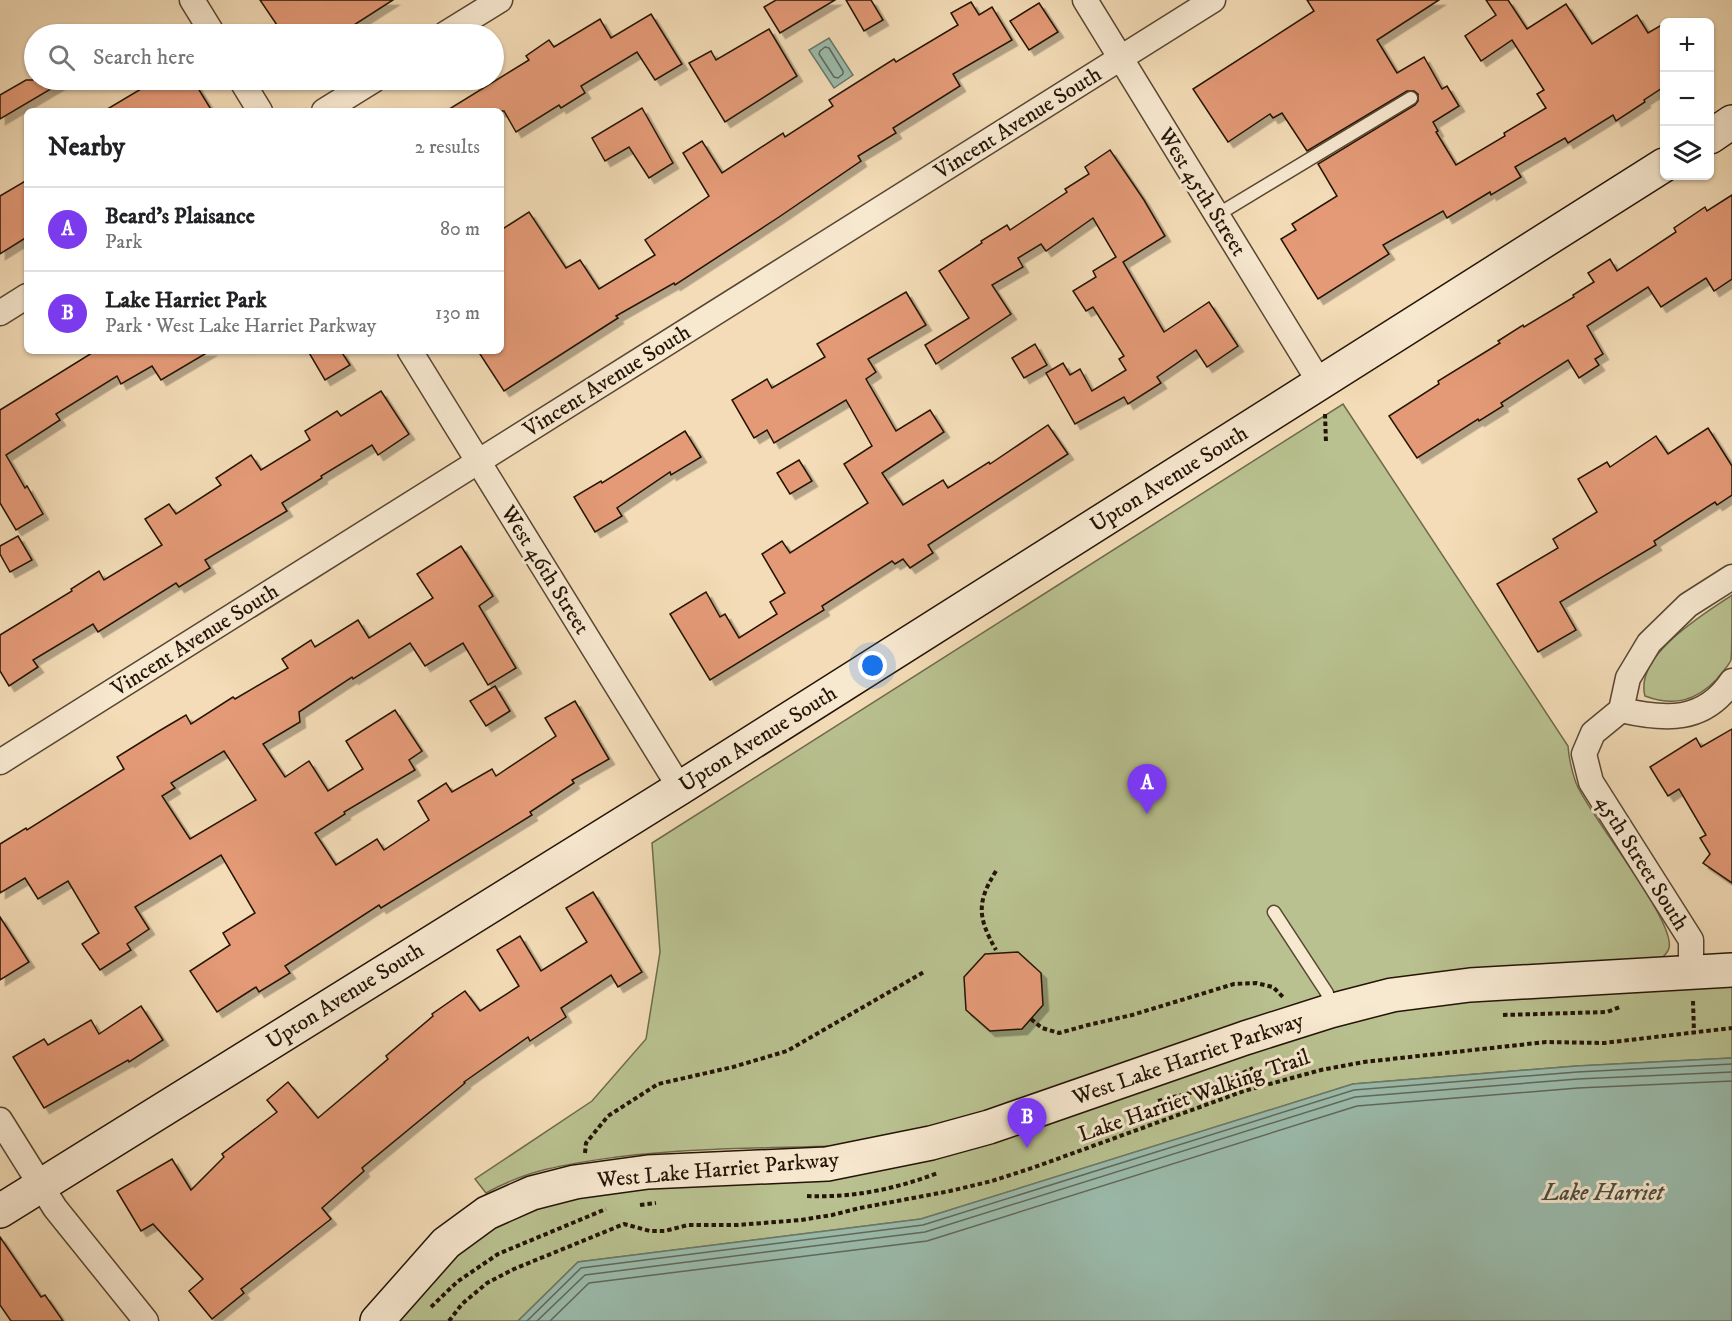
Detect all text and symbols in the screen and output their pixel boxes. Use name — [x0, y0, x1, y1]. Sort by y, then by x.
map controls — [1660, 18, 1714, 180]
button: + — [1660, 18, 1714, 72]
search box — [24, 24, 504, 90]
icon: search — [45, 41, 78, 74]
text: Search here — [93, 44, 195, 71]
street label: Vincent Avenue South — [929, 60, 1107, 186]
button: − — [1660, 72, 1714, 126]
street label: West 45th Street — [1151, 122, 1252, 261]
button: layers — [1660, 126, 1714, 180]
text: Nearby — [48, 131, 125, 164]
text: 2 results — [415, 135, 480, 160]
text: Beard's Plaisance — [105, 203, 255, 230]
text: A — [61, 217, 74, 242]
text: 80 m — [440, 217, 480, 242]
text: Park — [105, 230, 142, 255]
text: Lake Harriet Park — [105, 287, 267, 314]
text: B — [61, 301, 74, 326]
text: 130 m — [435, 301, 480, 326]
text: Park · West Lake Harriet Parkway — [105, 314, 376, 339]
street label: Vincent Avenue South — [518, 318, 696, 444]
street label: Upton Avenue South — [1085, 419, 1253, 538]
street label: West 46th Street — [494, 500, 595, 639]
street label: Vincent Avenue South — [106, 577, 284, 703]
your location — [858, 651, 887, 680]
street label: Upton Avenue South — [674, 679, 842, 798]
pin: A — [1128, 764, 1166, 814]
street label: 45th Street South — [1589, 790, 1695, 936]
street label: Upton Avenue South — [261, 936, 429, 1055]
street label: West Lake Harriet Parkway — [1068, 1007, 1308, 1112]
street label: Lake Harriet Walking Trail — [1075, 1044, 1314, 1148]
pin: B — [1008, 1098, 1046, 1148]
street label: West Lake Harriet Parkway — [595, 1146, 841, 1194]
water label: Lake Harriet — [1540, 1178, 1665, 1208]

